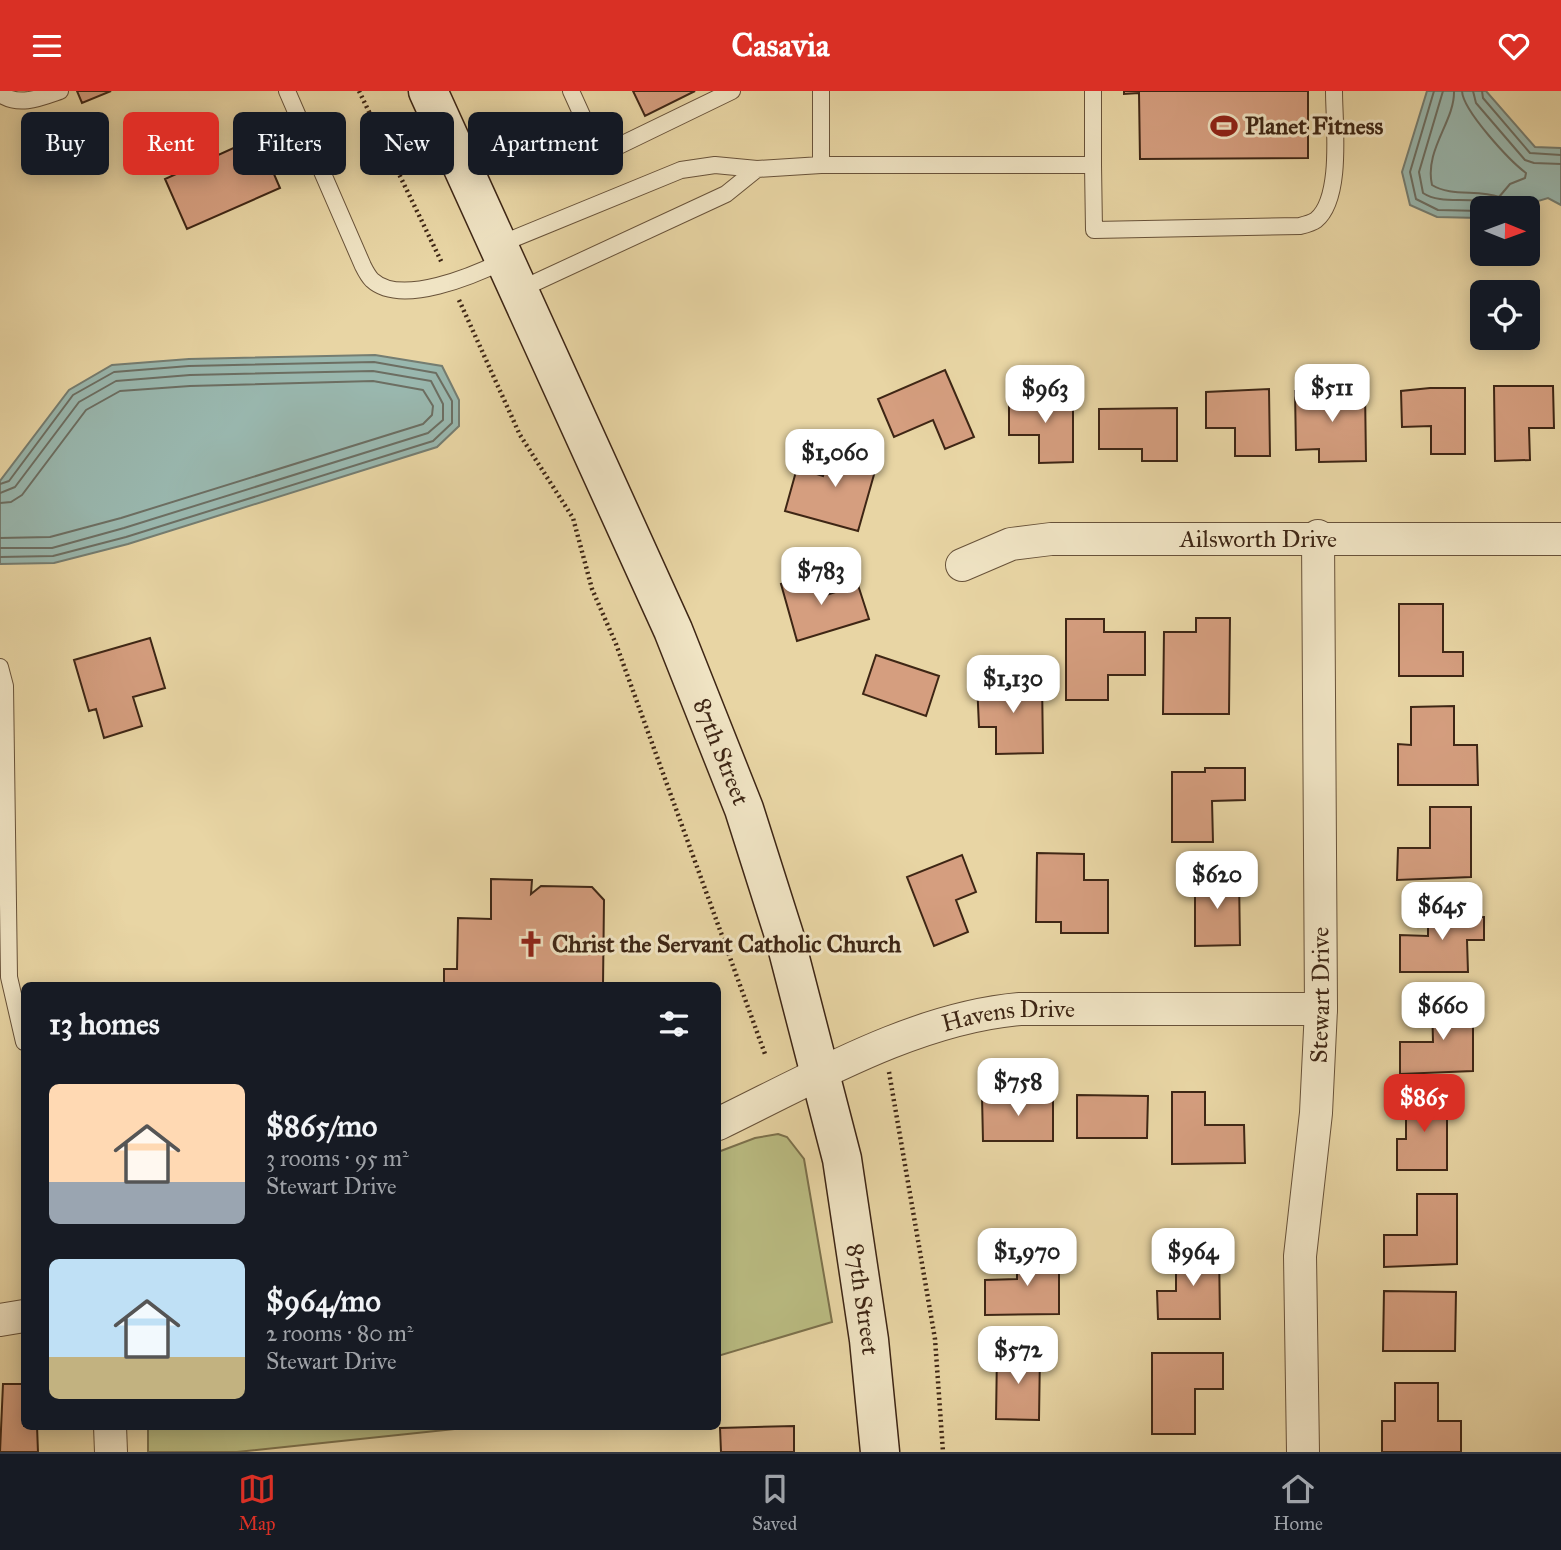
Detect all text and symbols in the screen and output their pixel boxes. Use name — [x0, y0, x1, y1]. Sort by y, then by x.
text: Casavia — [731, 26, 830, 65]
icon: menu — [28, 27, 66, 65]
icon: heart — [1495, 27, 1533, 65]
sports icon: Planet Fitness — [1209, 111, 1239, 141]
place label: Planet Fitness — [1245, 111, 1383, 141]
chip: Buy — [21, 112, 109, 175]
chip: Rent — [123, 112, 219, 175]
chip: Filters — [233, 112, 346, 175]
chip: New — [360, 112, 454, 175]
chip: Apartment — [468, 112, 623, 175]
north arrow — [1470, 196, 1540, 266]
map controls — [1470, 196, 1540, 350]
button: locate — [1470, 280, 1540, 350]
pin: $963 — [1004, 365, 1086, 425]
pin: $511 — [1291, 365, 1373, 424]
text: $511 — [1311, 373, 1353, 401]
text: $963 — [1021, 374, 1069, 402]
pin: $1,060 — [778, 429, 892, 489]
text: $1,060 — [801, 438, 869, 466]
street label: Ailsworth Drive — [1179, 524, 1337, 554]
pin: $783 — [780, 547, 862, 607]
text: $783 — [797, 556, 845, 584]
pin: $1,130 — [956, 655, 1070, 715]
text: $1,130 — [983, 664, 1043, 692]
street label: 87th Street — [687, 694, 756, 810]
pin: $620 — [1176, 851, 1258, 911]
text: $620 — [1192, 860, 1242, 888]
pin: $645 — [1401, 883, 1483, 942]
text: $645 — [1417, 891, 1467, 919]
street label: Stewart Drive — [1303, 927, 1336, 1064]
church icon: Christ the Servant Catholic Church — [516, 929, 546, 959]
place label: Christ the Servant Catholic Church — [552, 929, 902, 959]
pin: $660 — [1402, 983, 1484, 1042]
text: $660 — [1418, 991, 1468, 1019]
street label: Havens Drive — [938, 994, 1075, 1039]
icon: filters — [655, 1005, 693, 1043]
text: 13 homes — [49, 1006, 160, 1042]
pin: $758 — [977, 1059, 1059, 1118]
text: $758 — [994, 1067, 1043, 1095]
pin: $865 — [1383, 1075, 1465, 1134]
text: $865 — [1400, 1083, 1448, 1111]
text: $865/mo — [266, 1108, 377, 1144]
icon: home — [105, 1112, 189, 1196]
text: 3 rooms · 95 m² — [266, 1144, 409, 1172]
text: Stewart Drive — [266, 1172, 397, 1200]
pin: $1,970 — [970, 1229, 1084, 1288]
pin: $964 — [1152, 1229, 1234, 1288]
text: $1,970 — [994, 1237, 1060, 1265]
text: $964 — [1168, 1237, 1218, 1265]
street label: 87th Street — [840, 1242, 885, 1357]
text: $964/mo — [266, 1283, 381, 1319]
icon: home — [105, 1287, 189, 1371]
text: 2 rooms · 80 m² — [266, 1319, 413, 1347]
pin: $572 — [977, 1327, 1059, 1386]
text: $572 — [994, 1335, 1042, 1363]
text: Stewart Drive — [266, 1347, 397, 1375]
tab: Map — [238, 1470, 276, 1535]
tab: Saved — [752, 1470, 797, 1535]
tab: Home — [1273, 1470, 1323, 1535]

